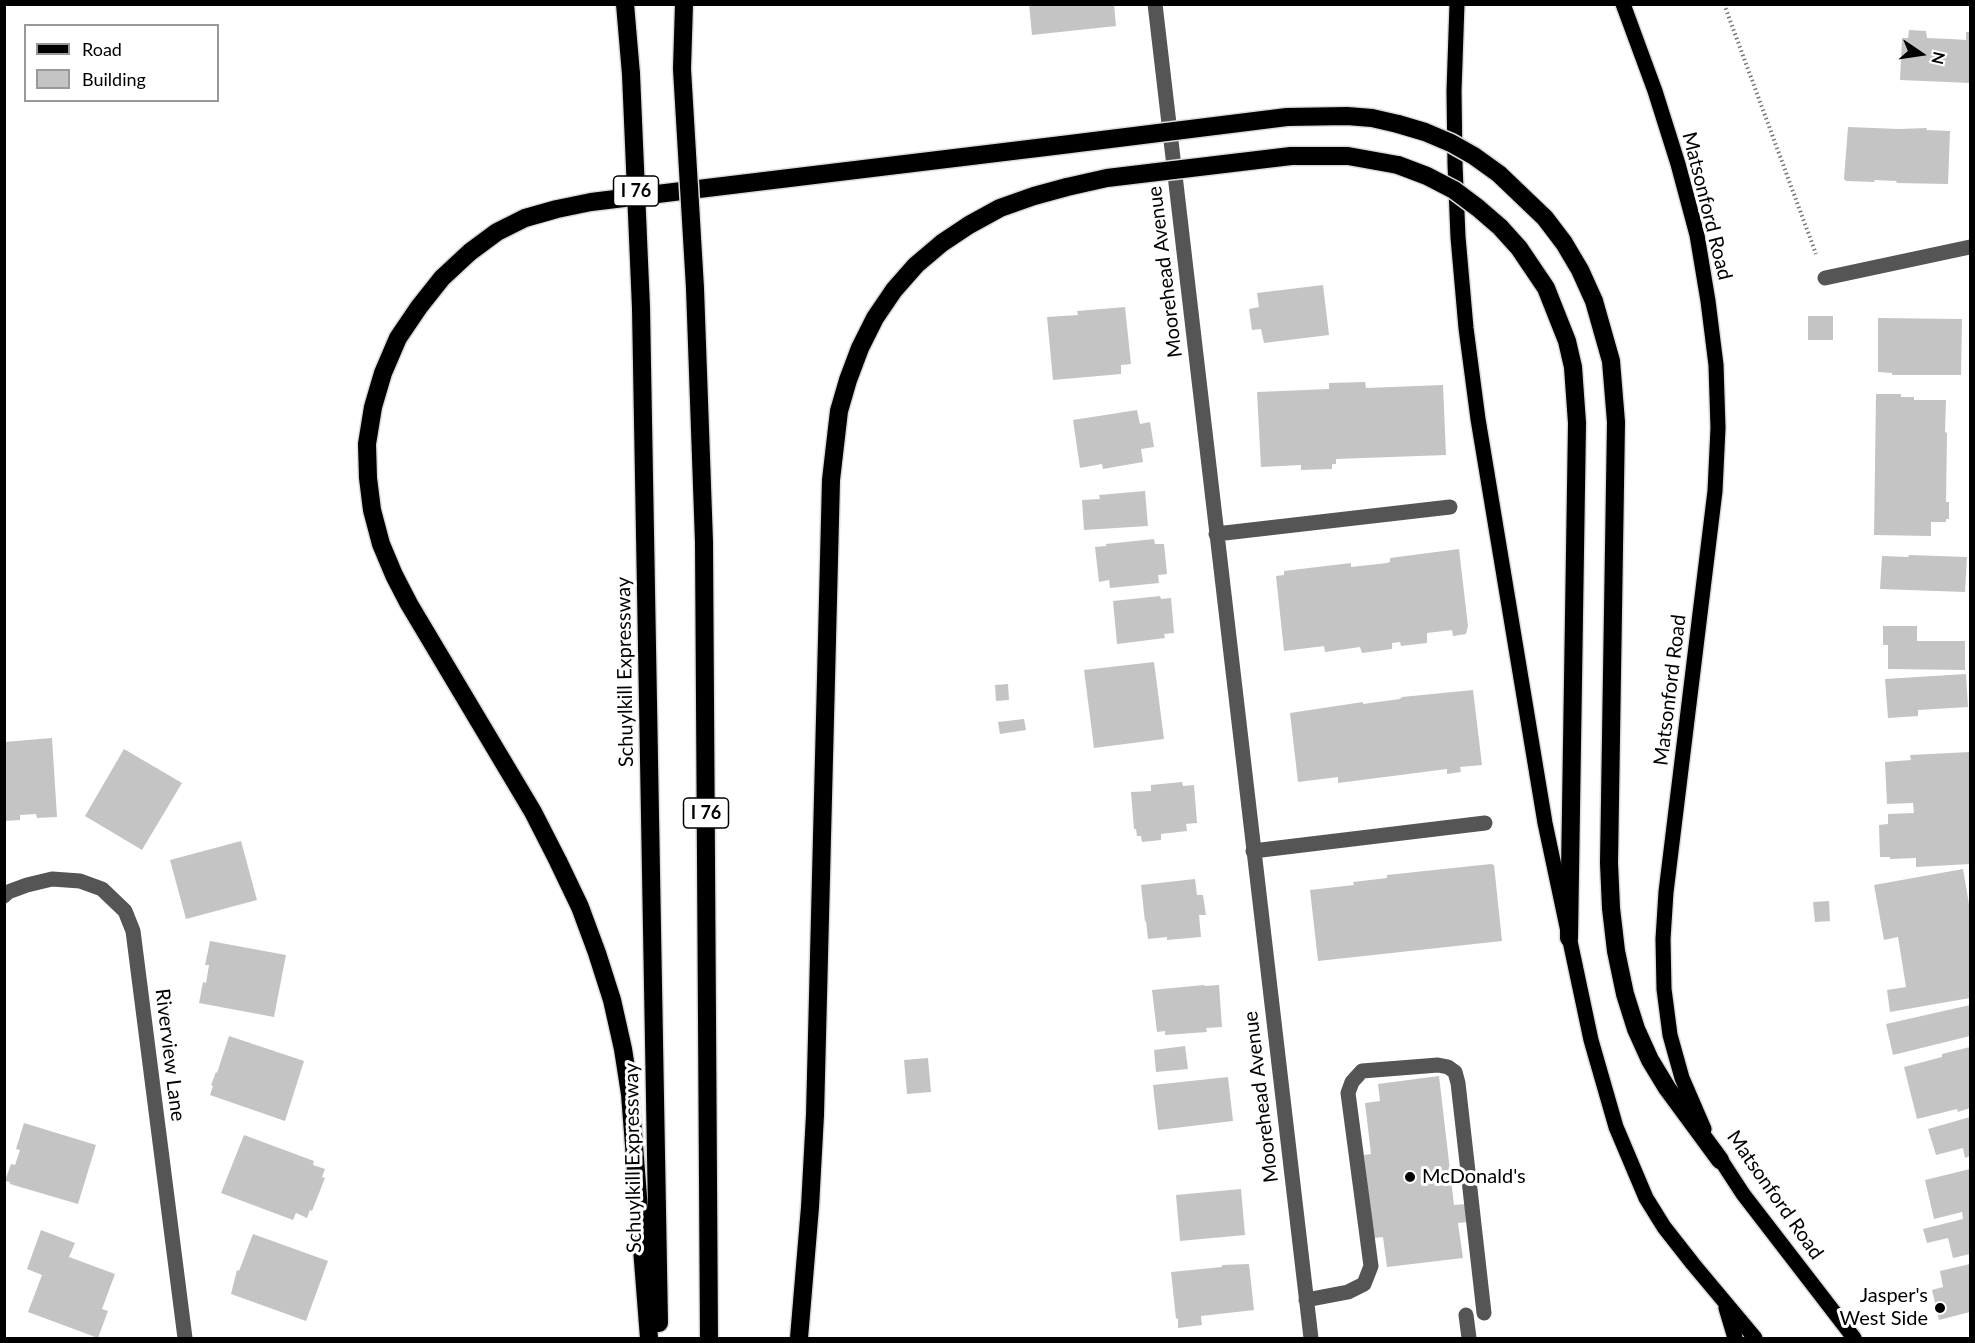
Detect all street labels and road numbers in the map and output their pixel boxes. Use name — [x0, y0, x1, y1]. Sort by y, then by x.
street label: Matsonford Road — [1677, 129, 1737, 283]
road number: I 76 — [614, 176, 658, 206]
street label: Moorehead Avenue — [1143, 185, 1187, 359]
street label: Schuylkill Expressway — [611, 577, 639, 767]
street label: Matsonford Road — [1649, 613, 1691, 767]
road number: I 76 — [684, 798, 728, 828]
street label: Riverview Lane — [150, 987, 190, 1123]
street label: Moorehead Avenue — [1239, 1010, 1283, 1184]
street label: Schuylkill Expressway — [619, 1063, 647, 1253]
street label: Matsonford Road — [1722, 1126, 1828, 1264]

